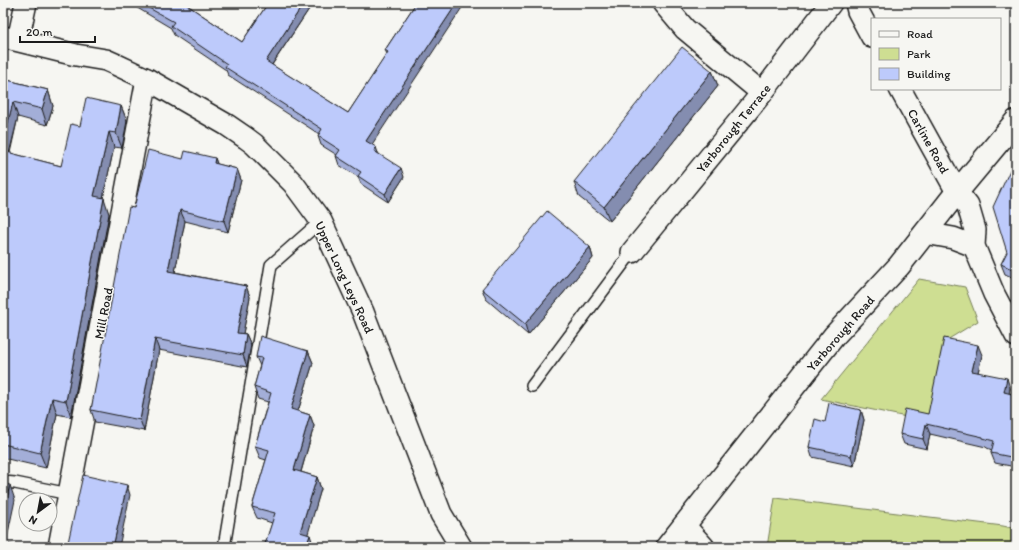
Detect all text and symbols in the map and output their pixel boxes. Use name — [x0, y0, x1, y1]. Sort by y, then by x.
scale bar — [20, 18, 95, 44]
legend — [871, 18, 1001, 90]
text: 20 m — [26, 25, 53, 39]
text: Road — [907, 27, 933, 41]
text: Park — [907, 47, 931, 61]
text: Building — [907, 67, 951, 81]
street label: Yarborough Terrace — [693, 81, 774, 176]
street label: Carline Road — [905, 106, 953, 176]
street label: Upper Long Leys Road — [312, 219, 377, 336]
street label: Mill Road — [91, 286, 116, 340]
street label: Yarborough Road — [803, 292, 877, 374]
north arrow — [18, 492, 58, 532]
text: N — [26, 513, 40, 528]

